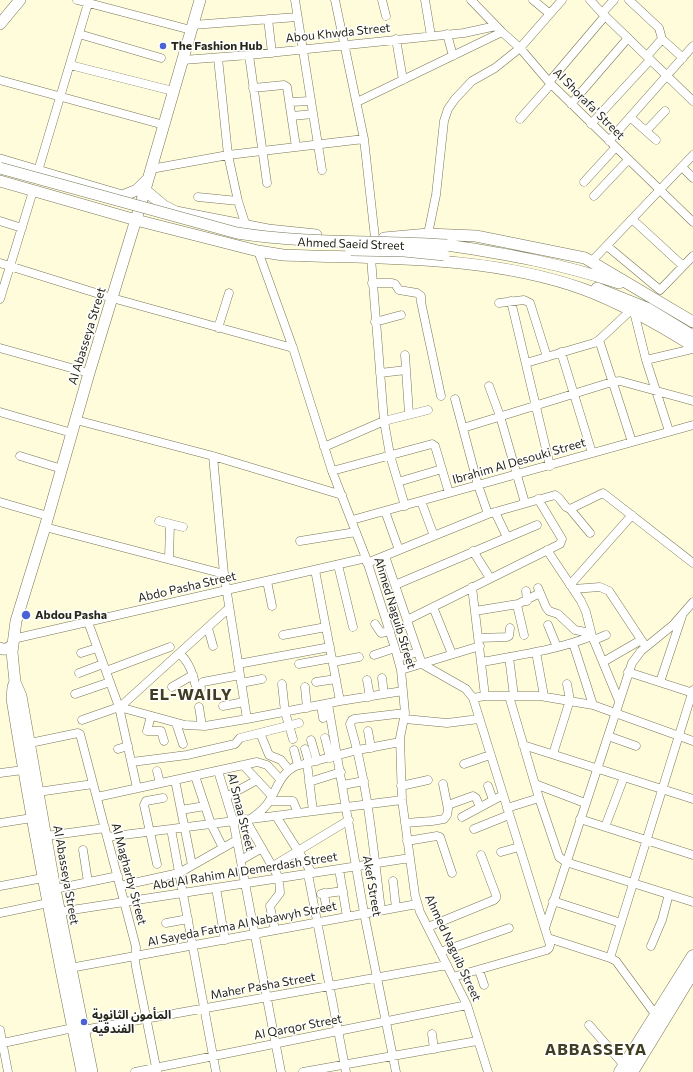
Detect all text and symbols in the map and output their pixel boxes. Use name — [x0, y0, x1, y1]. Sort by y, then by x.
street label: Abou Khwda Street — [285, 20, 391, 46]
place label: The Fashion Hub — [171, 39, 263, 53]
marker: The Fashion Hub — [158, 41, 168, 51]
street label: Al Shorafa' Street — [550, 65, 628, 143]
street label: Ahmed Saeid Street — [297, 235, 405, 253]
street label: Al Abasseya Street — [65, 286, 109, 386]
street label: Ibrahim Al Desouki Street — [451, 435, 587, 487]
street label: Ahmed Naguib Street — [371, 555, 419, 671]
street label: Abdo Pasha Street — [136, 569, 238, 605]
place label: Abdou Pasha — [35, 608, 107, 622]
marker: Abdou Pasha — [20, 609, 32, 621]
district label: EL-WAILY — [149, 685, 233, 705]
street label: Al Smaa Street — [224, 771, 258, 853]
street label: Al Magharby Street — [108, 821, 150, 927]
street label: Al Abasseya Street — [50, 824, 82, 926]
street label: Abd Al Rahim Al Demerdash Street — [151, 849, 339, 893]
street label: Akef Street — [360, 854, 384, 918]
street label: Ahmed Naguib Street — [422, 892, 484, 1004]
street label: Al Sayeda Fatma Al Nabawyh Street — [146, 899, 338, 949]
street label: Maher Pasha Street — [209, 970, 317, 1002]
place label: المأمون الثانوية الفندقيه — [92, 1008, 171, 1036]
street label: Al Qarqor Street — [253, 1011, 343, 1043]
marker: المأمون الثانوية الفندقيه — [79, 1017, 89, 1027]
district label: ABBASSEYA — [545, 1040, 647, 1060]

